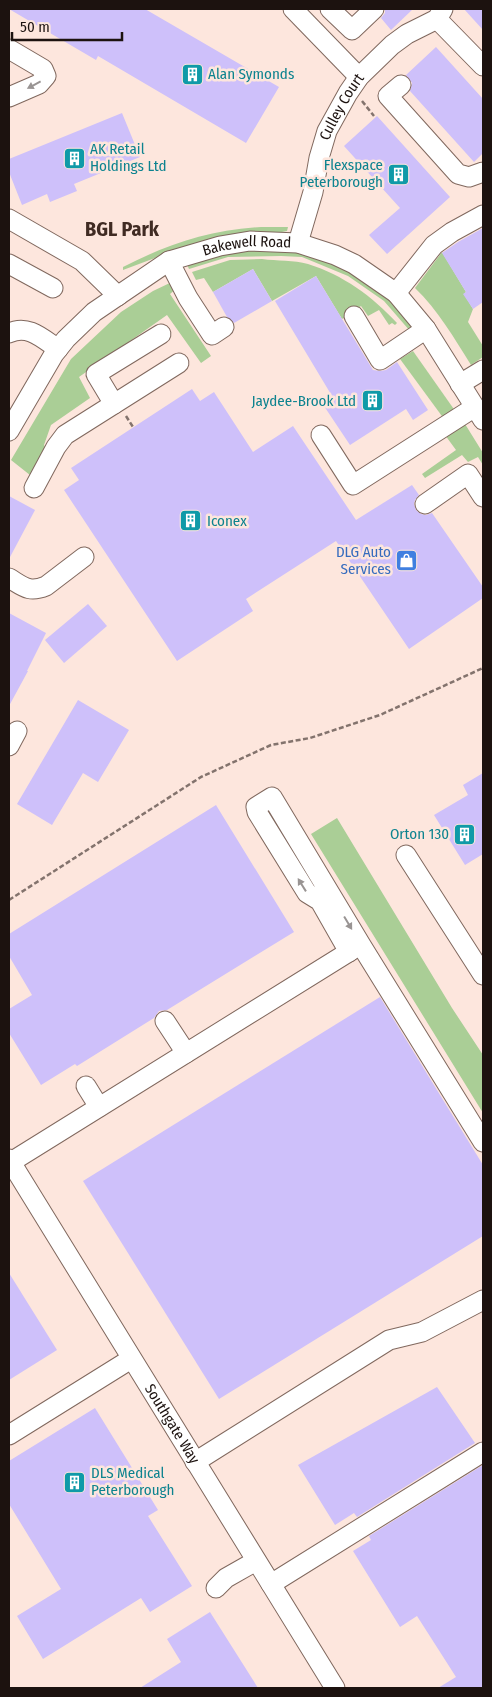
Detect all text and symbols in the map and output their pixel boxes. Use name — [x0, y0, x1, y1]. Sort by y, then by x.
scale bar — [12, 10, 122, 42]
text: 50 m — [20, 18, 50, 36]
building icon: Alan Symonds — [180, 62, 204, 86]
place label: Alan Symonds — [208, 65, 294, 83]
street label: Culley Court — [316, 70, 368, 142]
one-way arrow — [28, 81, 41, 90]
place label: AK Retail Holdings Ltd — [90, 140, 166, 175]
building icon: AK Retail Holdings Ltd — [62, 146, 86, 170]
place label: Flexspace Peterborough — [299, 156, 383, 191]
building icon: Flexspace Peterborough — [387, 162, 411, 186]
district label: BGL Park — [85, 217, 160, 241]
street label: Bakewell Road — [200, 232, 292, 260]
building icon: Jaydee-Brook Ltd — [360, 389, 384, 413]
place label: Jaydee-Brook Ltd — [251, 392, 356, 410]
building icon: Iconex — [179, 509, 203, 533]
place label: Iconex — [207, 512, 247, 530]
place label: DLG Auto Services — [336, 543, 391, 578]
shop icon: DLG Auto Services — [395, 549, 419, 573]
building icon: Orton 130 — [453, 822, 477, 846]
place label: Orton 130 — [390, 825, 449, 843]
one-way arrow — [297, 878, 307, 891]
one-way arrow — [344, 917, 353, 930]
street label: Southgate Way — [141, 1381, 204, 1467]
place label: DLS Medical Peterborough — [91, 1464, 175, 1499]
building icon: DLS Medical Peterborough — [63, 1470, 87, 1494]

